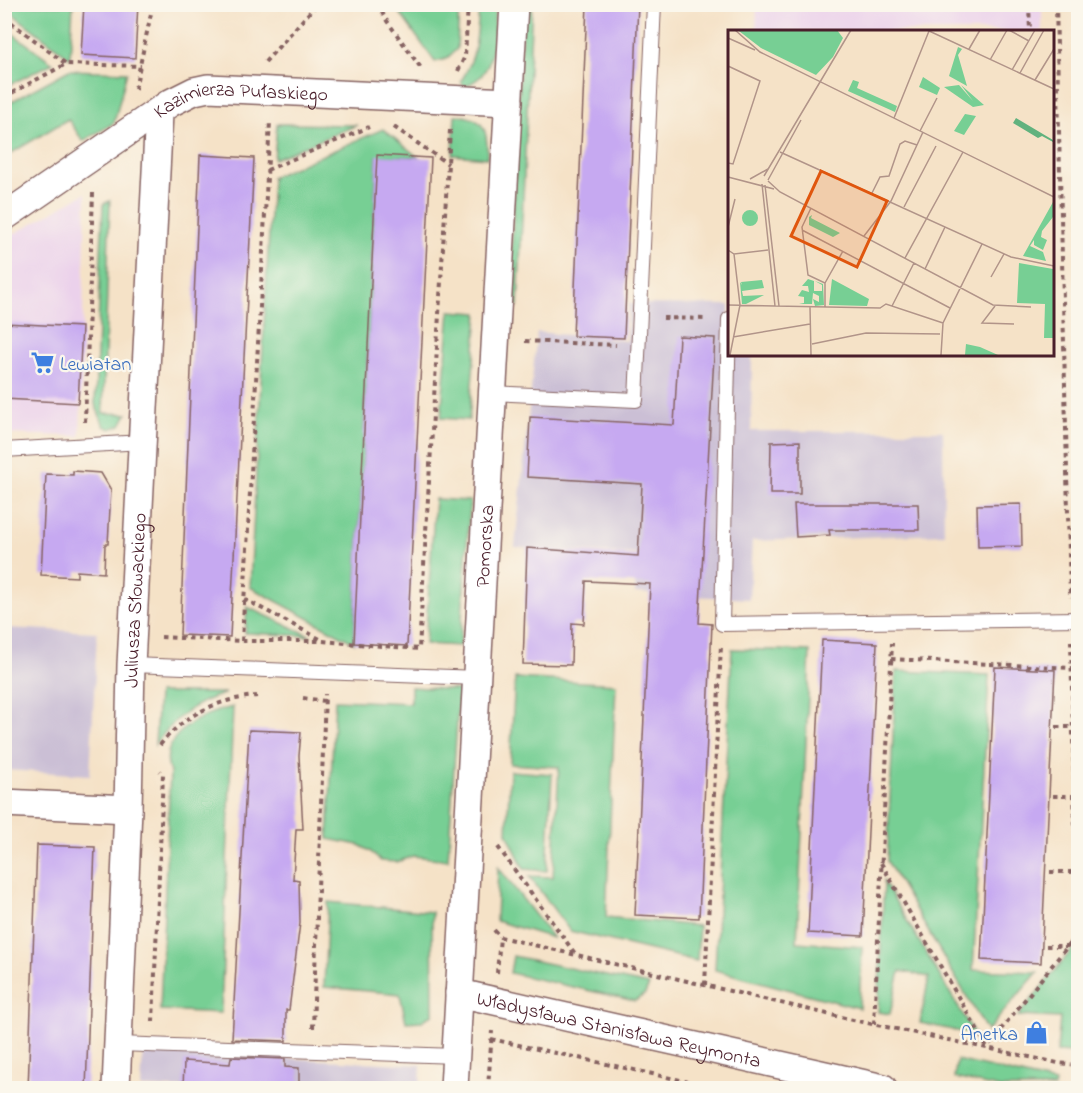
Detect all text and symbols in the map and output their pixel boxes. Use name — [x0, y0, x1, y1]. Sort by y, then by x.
inset map — [728, 30, 1053, 356]
street label: Kazimierza Pułaskiego — [148, 76, 328, 127]
supermarket icon: Lewiatan — [29, 350, 55, 376]
place label: Lewiatan — [60, 351, 131, 380]
street label: Pomorska — [470, 504, 503, 588]
street label: Juliusza Słowackiego — [119, 512, 156, 688]
street label: Władysława Stanisława Reymonta — [474, 985, 763, 1077]
shop icon: Anetka — [1023, 1020, 1049, 1046]
place label: Anetka — [961, 1021, 1018, 1050]

